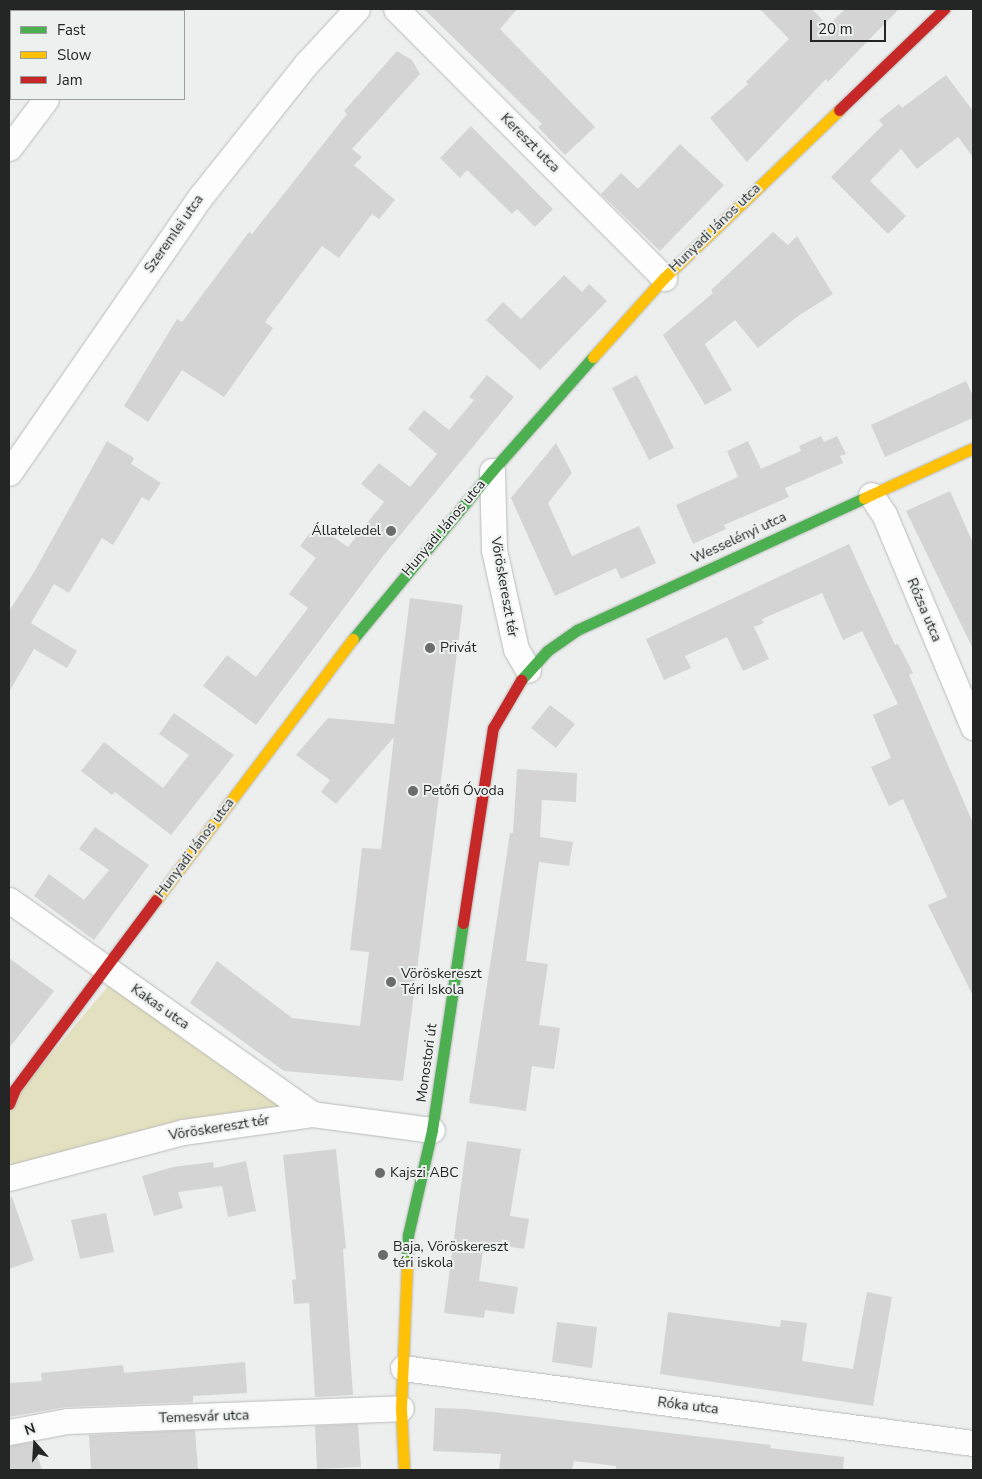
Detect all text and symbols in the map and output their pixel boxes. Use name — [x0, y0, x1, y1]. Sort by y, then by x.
legend — [10, 10, 185, 100]
scale bar — [812, 10, 888, 42]
text: 20 m — [818, 19, 853, 39]
text: Fast — [57, 20, 85, 40]
text: Slow — [57, 45, 91, 65]
text: Jam — [57, 70, 83, 90]
street label: Kereszt utca — [497, 110, 563, 176]
street label: Hunyadi János utca — [666, 180, 764, 276]
street label: Szeremlei utca — [141, 192, 207, 276]
street label: Hunyadi János utca — [399, 476, 489, 580]
street label: Wesselényi utca — [689, 509, 789, 567]
place label: Állateledel — [312, 523, 381, 539]
marker: Állateledel — [385, 525, 397, 537]
street label: Vöröskereszt tér — [487, 536, 521, 638]
street label: Rózsa utca — [903, 576, 945, 644]
place label: Privát — [440, 640, 476, 656]
marker: Privát — [424, 642, 436, 654]
place label: Petőfi Óvoda — [423, 783, 504, 799]
marker: Petőfi Óvoda — [407, 785, 419, 797]
street label: Hunyadi János utca — [152, 795, 238, 901]
place label: Vöröskereszt Téri Iskola — [401, 966, 482, 999]
marker: Vöröskereszt Téri Iskola — [385, 976, 397, 988]
street label: Kakas utca — [128, 981, 192, 1033]
street label: Monostori út — [413, 1023, 441, 1103]
street label: Vöröskereszt tér — [168, 1112, 270, 1144]
place label: Kajszi ABC — [390, 1165, 459, 1181]
marker: Kajszi ABC — [374, 1167, 386, 1179]
place label: Baja, Vöröskereszt téri iskola — [393, 1239, 508, 1272]
marker: Baja, Vöröskereszt téri iskola — [377, 1249, 389, 1261]
street label: Róka utca — [656, 1394, 720, 1418]
street label: Temesvár utca — [159, 1407, 249, 1427]
north arrow — [10, 1419, 60, 1469]
text: N — [22, 1419, 38, 1440]

